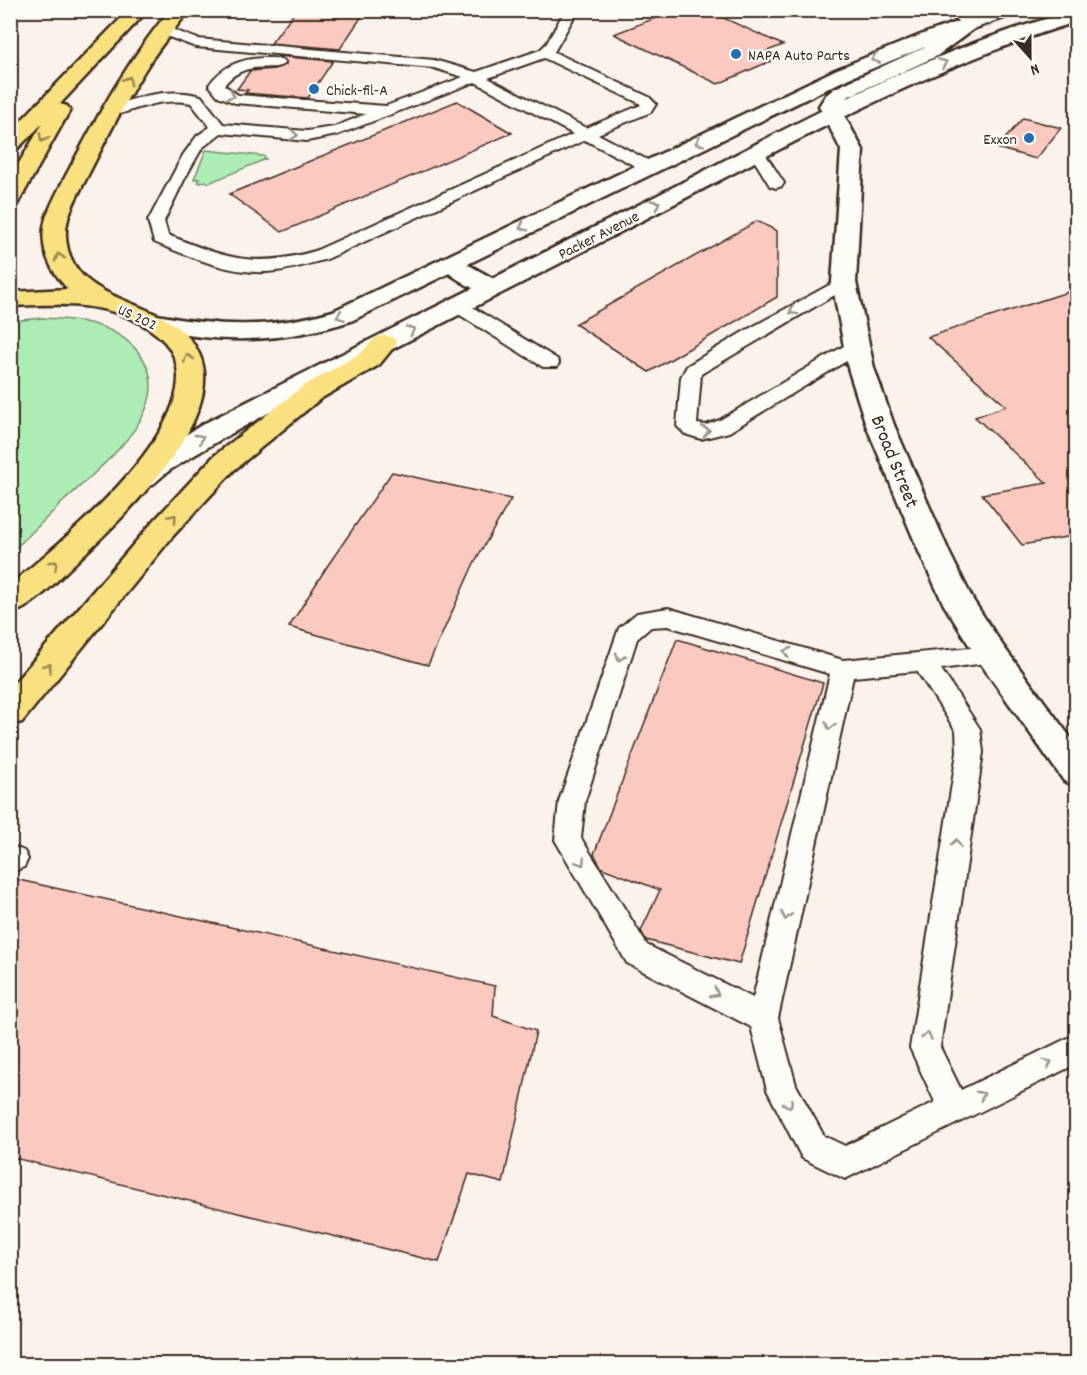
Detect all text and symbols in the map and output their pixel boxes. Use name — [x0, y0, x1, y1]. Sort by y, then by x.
north arrow — [1000, 27, 1060, 87]
place label: NAPA Auto Parts — [748, 45, 850, 68]
marker: NAPA Auto Parts — [729, 47, 743, 61]
one-way arrow — [870, 52, 881, 65]
text: N — [1027, 57, 1042, 81]
one-way arrow — [936, 58, 947, 70]
one-way arrow — [120, 76, 132, 86]
place label: Chick-fil-A — [326, 80, 388, 103]
marker: Chick-fil-A — [307, 82, 321, 96]
one-way arrow — [224, 88, 235, 100]
one-way arrow — [290, 128, 299, 141]
place label: Exxon — [983, 129, 1017, 152]
marker: Exxon — [1022, 131, 1036, 145]
one-way arrow — [39, 132, 51, 143]
one-way arrow — [694, 135, 705, 147]
one-way arrow — [650, 200, 661, 211]
street label: Packer Avenue — [555, 206, 644, 266]
one-way arrow — [518, 219, 529, 231]
one-way arrow — [54, 252, 66, 263]
street label: US 202 — [113, 299, 160, 337]
one-way arrow — [789, 304, 799, 315]
one-way arrow — [336, 309, 347, 321]
one-way arrow — [404, 326, 415, 337]
one-way arrow — [182, 353, 195, 364]
street label: Broad Street — [862, 412, 925, 513]
one-way arrow — [700, 425, 710, 438]
one-way arrow — [194, 434, 204, 446]
one-way arrow — [166, 514, 177, 524]
one-way arrow — [47, 560, 58, 571]
one-way arrow — [782, 647, 793, 659]
one-way arrow — [614, 651, 627, 662]
one-way arrow — [40, 663, 51, 674]
one-way arrow — [824, 721, 837, 731]
one-way arrow — [950, 838, 962, 848]
one-way arrow — [574, 856, 586, 866]
one-way arrow — [781, 911, 794, 921]
one-way arrow — [709, 986, 720, 998]
one-way arrow — [920, 1031, 932, 1040]
one-way arrow — [1041, 1058, 1052, 1070]
one-way arrow — [975, 1091, 986, 1103]
one-way arrow — [782, 1098, 793, 1108]

